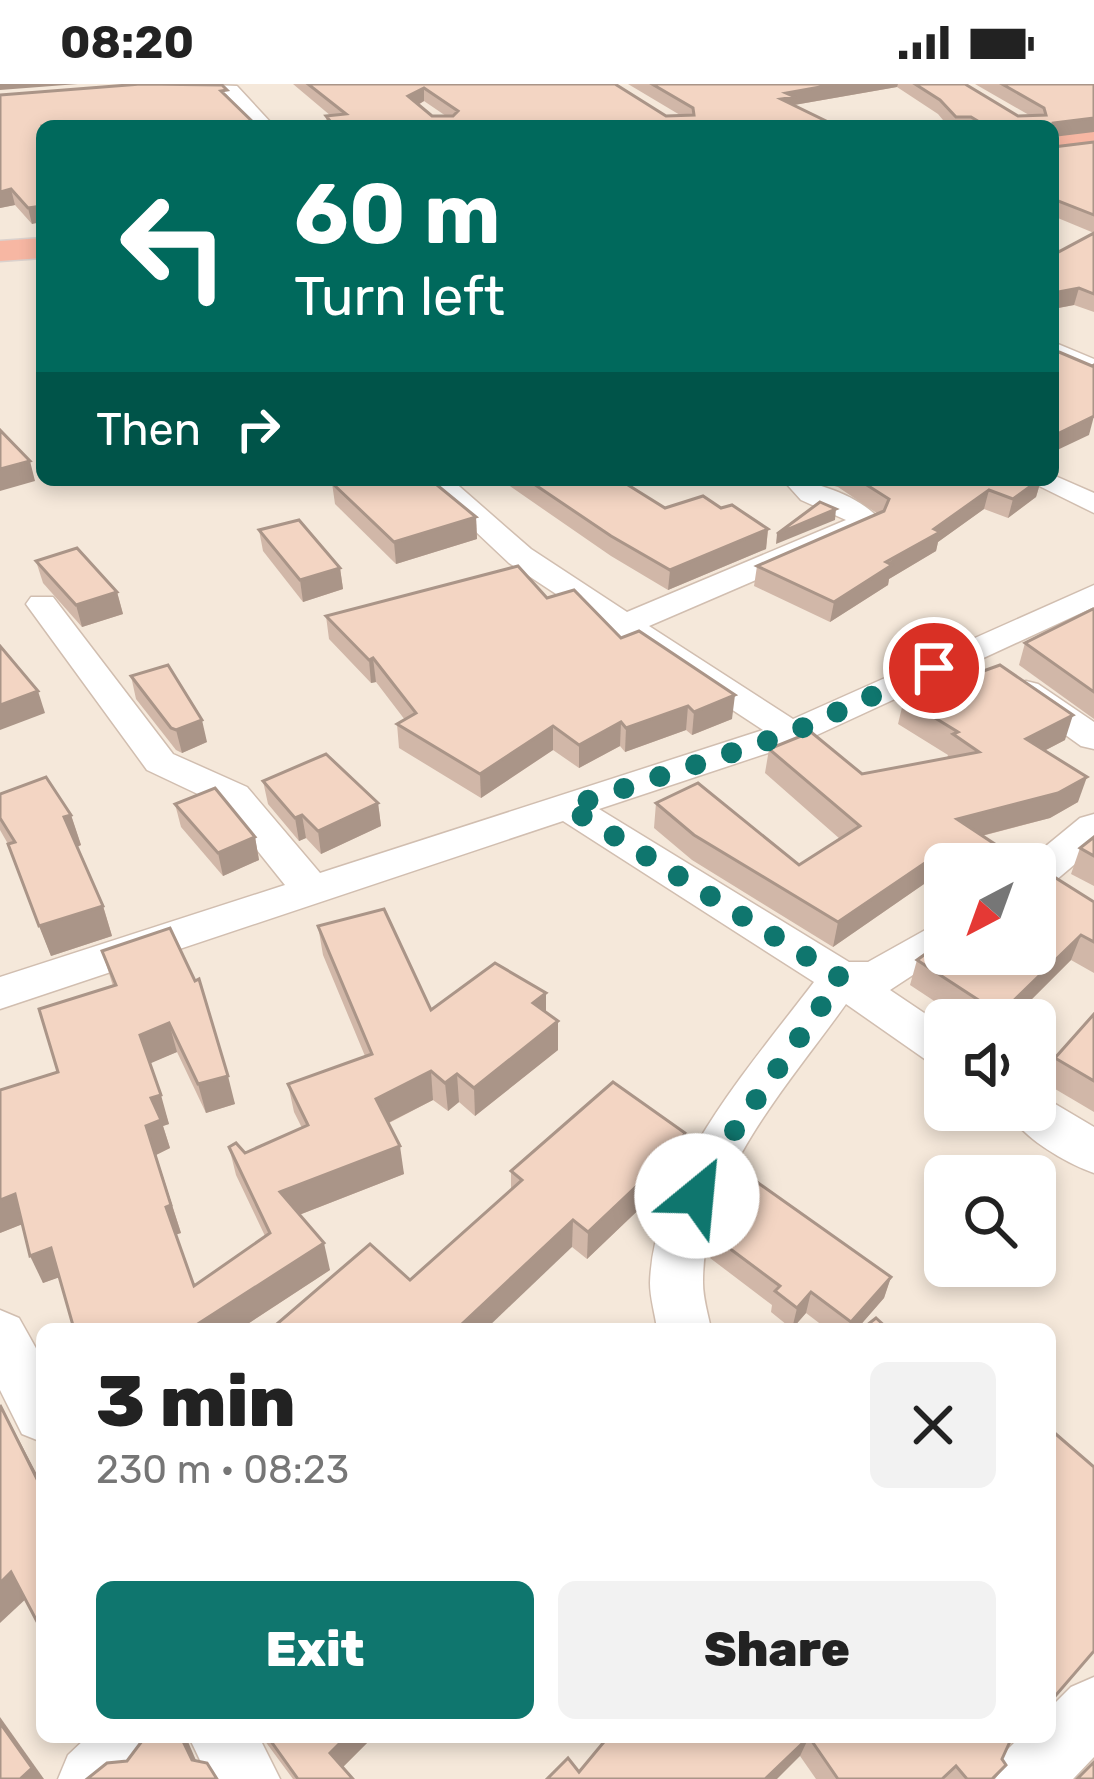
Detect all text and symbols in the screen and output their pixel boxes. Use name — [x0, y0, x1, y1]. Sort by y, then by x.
text: 08:20 — [60, 16, 194, 69]
text: 60 m — [294, 164, 501, 264]
icon: left — [96, 168, 252, 324]
text: Turn left — [294, 265, 505, 329]
icon: right — [225, 396, 291, 462]
text: Then — [96, 403, 201, 456]
pin — [883, 617, 985, 719]
icon: arrive — [901, 635, 967, 701]
north arrow — [924, 843, 1056, 975]
map controls — [924, 843, 1056, 1287]
button: sound — [924, 999, 1056, 1131]
position arrow — [634, 1133, 760, 1259]
button: search — [924, 1155, 1056, 1287]
text: 3 min — [96, 1359, 296, 1444]
button: close — [870, 1362, 996, 1488]
text: 230 m · 08:23 — [96, 1447, 349, 1493]
button: Exit — [96, 1581, 534, 1719]
button: Share — [558, 1581, 996, 1719]

